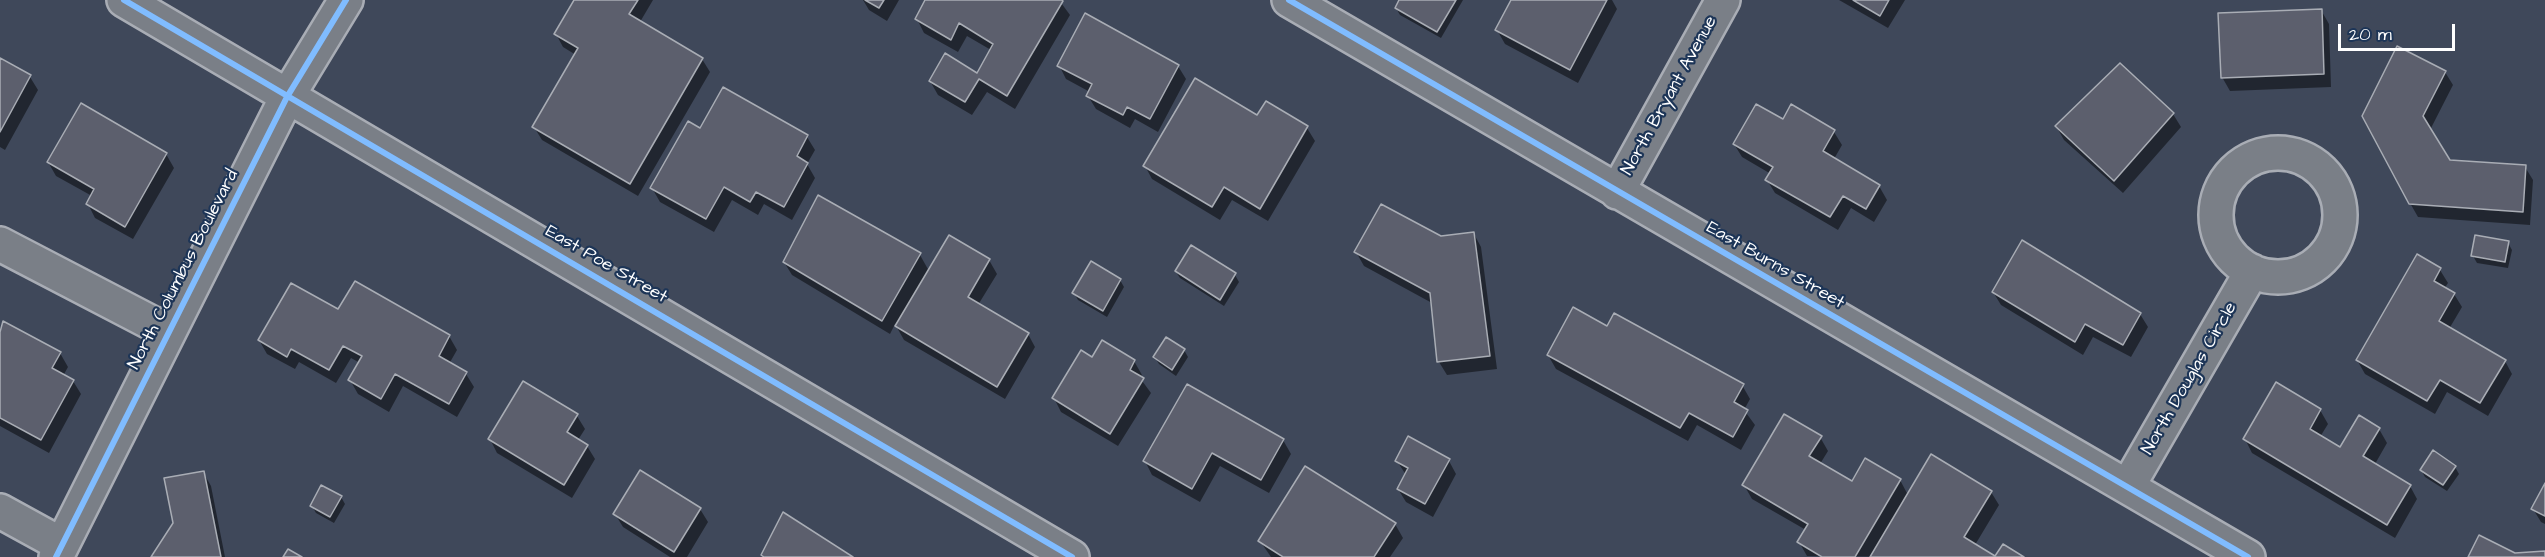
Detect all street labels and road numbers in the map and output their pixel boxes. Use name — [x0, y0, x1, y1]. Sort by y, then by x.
street label: North Bryant Avenue — [1617, 13, 1723, 179]
street label: North Columbus Boulevard — [124, 166, 244, 374]
street label: East Burns Street — [1702, 218, 1848, 314]
street label: East Poe Street — [541, 221, 671, 309]
street label: North Douglas Circle — [2138, 299, 2242, 459]

